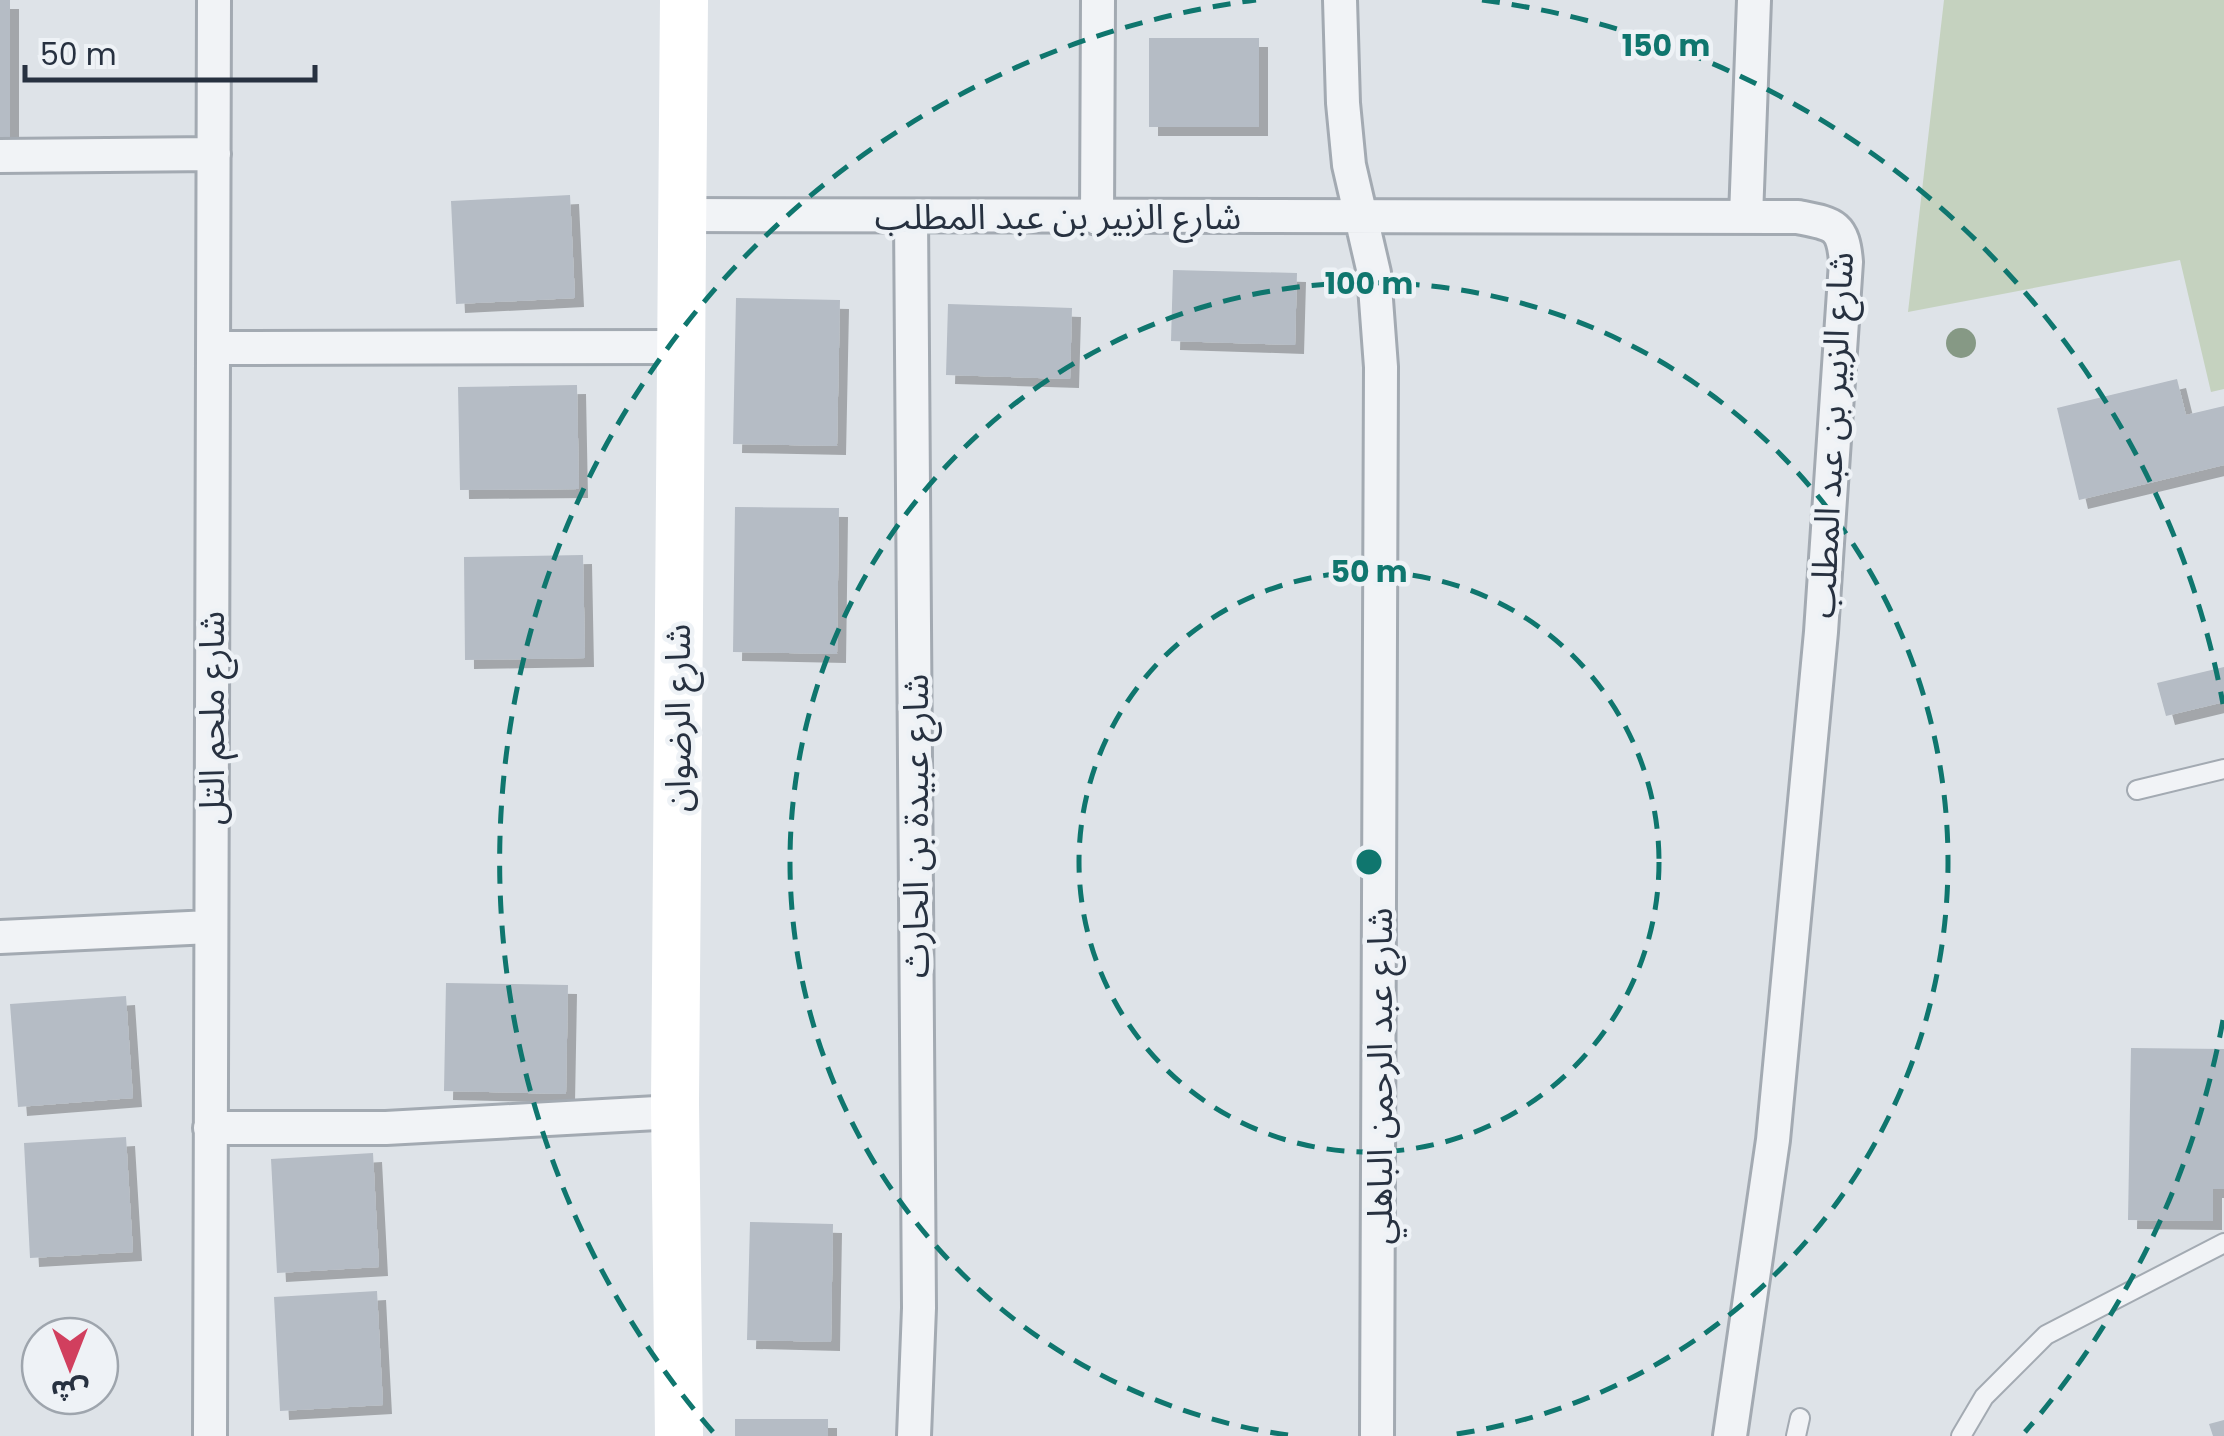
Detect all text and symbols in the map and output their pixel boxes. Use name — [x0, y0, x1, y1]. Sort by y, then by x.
scale bar — [25, 20, 315, 82]
text: 150 m — [1622, 24, 1710, 67]
text: 50 m — [40, 33, 117, 76]
street label: شارع الزبير بن عبد المطلب — [875, 192, 1241, 243]
street label: شارع الزبير بن عبد المطلب — [1797, 251, 1867, 619]
text: 100 m — [1325, 262, 1413, 305]
text: 50 m — [1330, 550, 1408, 593]
street label: شارع ملحم التل — [187, 611, 239, 825]
street label: شارع الرضوان — [653, 624, 704, 812]
street label: شارع عبيدة بن الحارث — [891, 674, 942, 978]
centre of rings — [1351, 844, 1387, 880]
street label: شارع عبد الرحمن الباهلي — [1355, 908, 1407, 1244]
north arrow — [20, 1316, 120, 1416]
text: ش — [51, 1371, 89, 1410]

